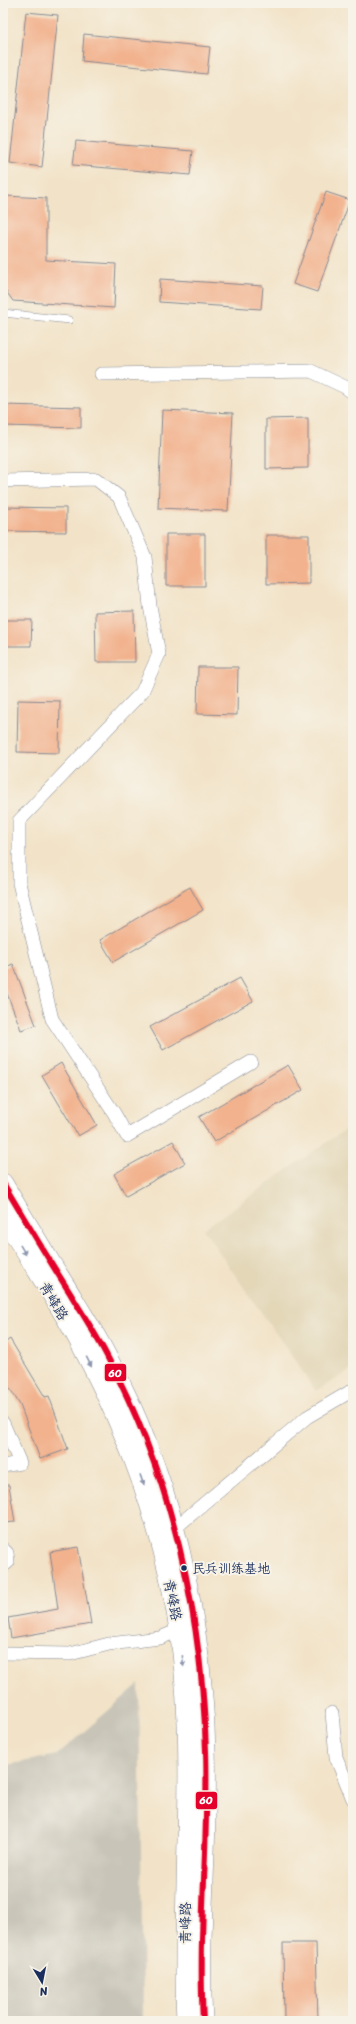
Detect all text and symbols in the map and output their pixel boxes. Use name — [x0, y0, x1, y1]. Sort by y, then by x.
one-way arrow — [20, 1244, 27, 1256]
street label: 青峰路 — [32, 1277, 75, 1326]
one-way arrow — [86, 1356, 92, 1367]
line badge: 60 — [104, 1363, 127, 1382]
text: 60 — [107, 1364, 122, 1383]
one-way arrow — [139, 1475, 145, 1487]
place label: 民兵训练基地 — [192, 1557, 270, 1580]
marker: 民兵训练基地 — [179, 1563, 189, 1573]
street label: 青峰路 — [156, 1577, 189, 1623]
one-way arrow — [180, 1655, 186, 1667]
line badge: 60 — [195, 1791, 218, 1810]
text: 60 — [198, 1791, 213, 1810]
street label: 青峰路 — [173, 1902, 198, 1944]
north arrow — [22, 1962, 62, 2002]
text: N — [38, 1981, 50, 2001]

